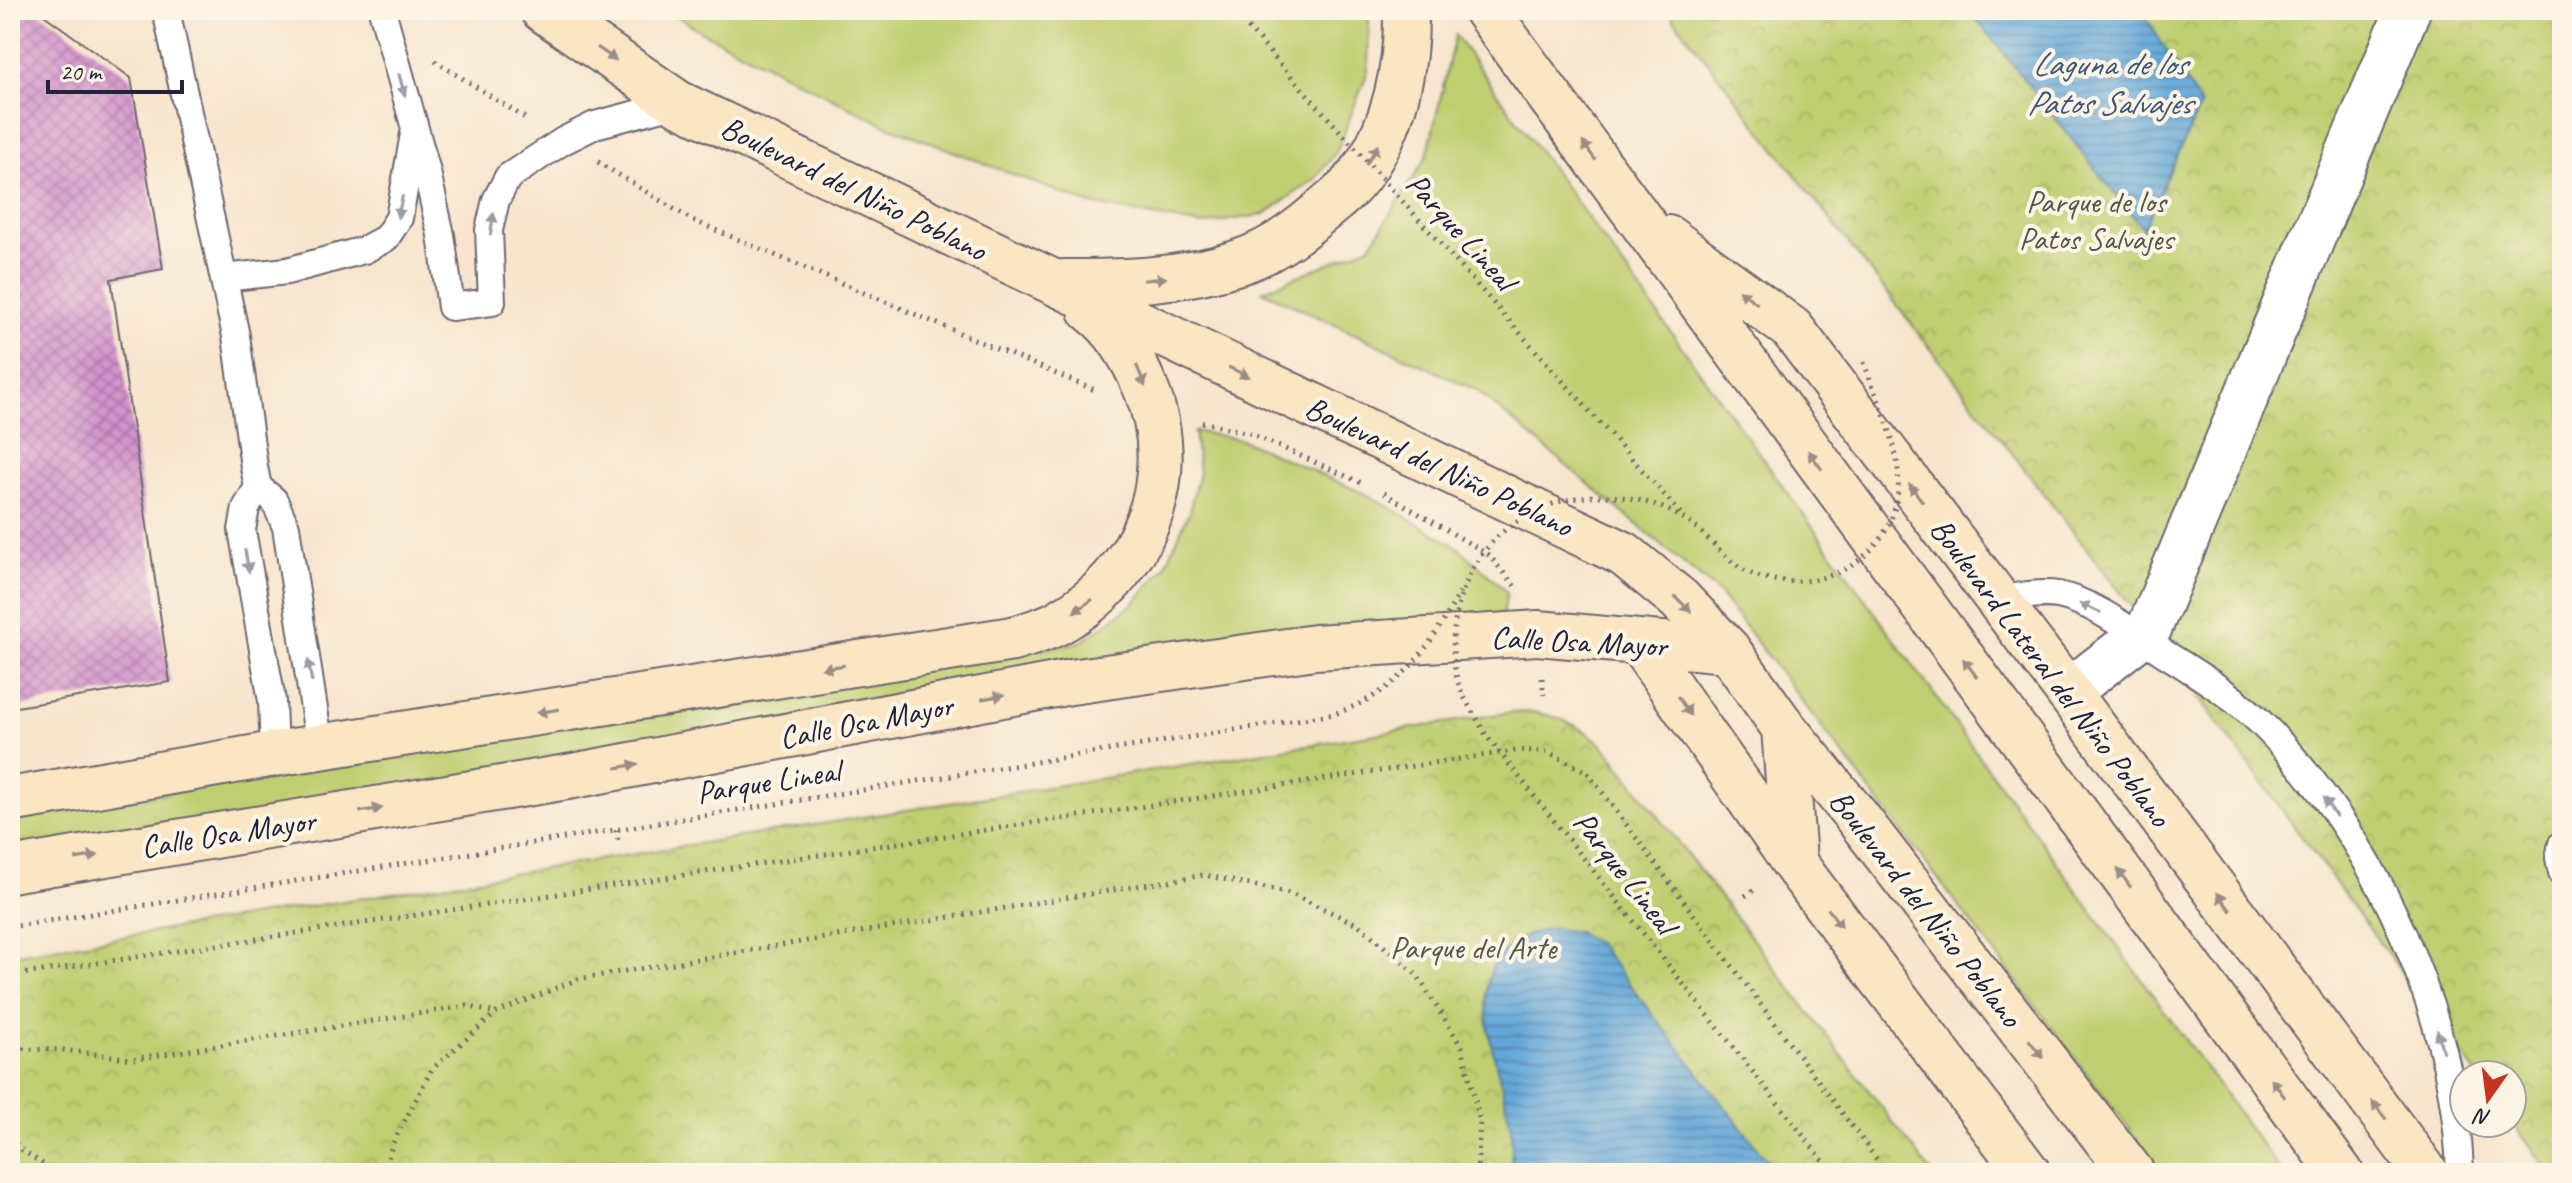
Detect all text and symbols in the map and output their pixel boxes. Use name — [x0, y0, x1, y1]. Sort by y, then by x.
water label: Laguna de los Patos Salvajes — [2027, 42, 2196, 124]
scale bar — [48, 44, 182, 94]
one-way arrow — [596, 46, 618, 61]
text: 20 m — [60, 57, 103, 87]
one-way arrow — [396, 73, 408, 98]
street label: Boulevard del Niño Poblano — [714, 106, 995, 271]
one-way arrow — [1582, 140, 1597, 161]
one-way arrow — [1365, 144, 1379, 166]
street label: Parque Lineal — [1397, 164, 1528, 303]
park label: Parque de los Patos Salvajes — [2019, 181, 2176, 259]
one-way arrow — [393, 194, 406, 219]
one-way arrow — [486, 211, 499, 236]
one-way arrow — [1143, 273, 1168, 286]
one-way arrow — [1738, 289, 1759, 305]
one-way arrow — [1134, 364, 1147, 388]
one-way arrow — [1227, 365, 1250, 379]
street label: Boulevard del Niño Poblano — [1299, 387, 1580, 547]
one-way arrow — [1808, 449, 1823, 470]
one-way arrow — [1909, 483, 1925, 503]
street label: Boulevard Lateral del Niño Poblano — [1921, 510, 2181, 836]
one-way arrow — [242, 548, 254, 573]
one-way arrow — [1674, 595, 1693, 614]
one-way arrow — [1072, 599, 1093, 614]
one-way arrow — [2078, 602, 2101, 615]
street label: Calle Osa Mayor — [1490, 616, 1670, 667]
one-way arrow — [303, 658, 315, 683]
one-way arrow — [1963, 658, 1978, 679]
one-way arrow — [820, 661, 845, 674]
street label: Calle Osa Mayor — [776, 684, 959, 758]
one-way arrow — [981, 690, 1006, 702]
one-way arrow — [1676, 695, 1691, 716]
one-way arrow — [535, 705, 560, 718]
street label: Parque Lineal — [694, 749, 848, 813]
one-way arrow — [615, 759, 640, 772]
street label: Boulevard del Niño Poblano — [1820, 781, 2032, 1037]
one-way arrow — [2323, 797, 2338, 818]
street label: Calle Osa Mayor — [138, 799, 321, 867]
one-way arrow — [359, 803, 384, 815]
street label: Parque Lineal — [1564, 803, 1689, 946]
one-way arrow — [75, 850, 100, 862]
one-way arrow — [2116, 867, 2132, 889]
one-way arrow — [2216, 891, 2232, 913]
one-way arrow — [1827, 907, 1842, 928]
park label: Parque del Arte — [1390, 927, 1559, 968]
one-way arrow — [2434, 1028, 2446, 1053]
one-way arrow — [2027, 1039, 2044, 1059]
north arrow — [2448, 1059, 2528, 1139]
one-way arrow — [2271, 1077, 2286, 1098]
one-way arrow — [2372, 1100, 2388, 1121]
text: N — [2470, 1101, 2493, 1133]

